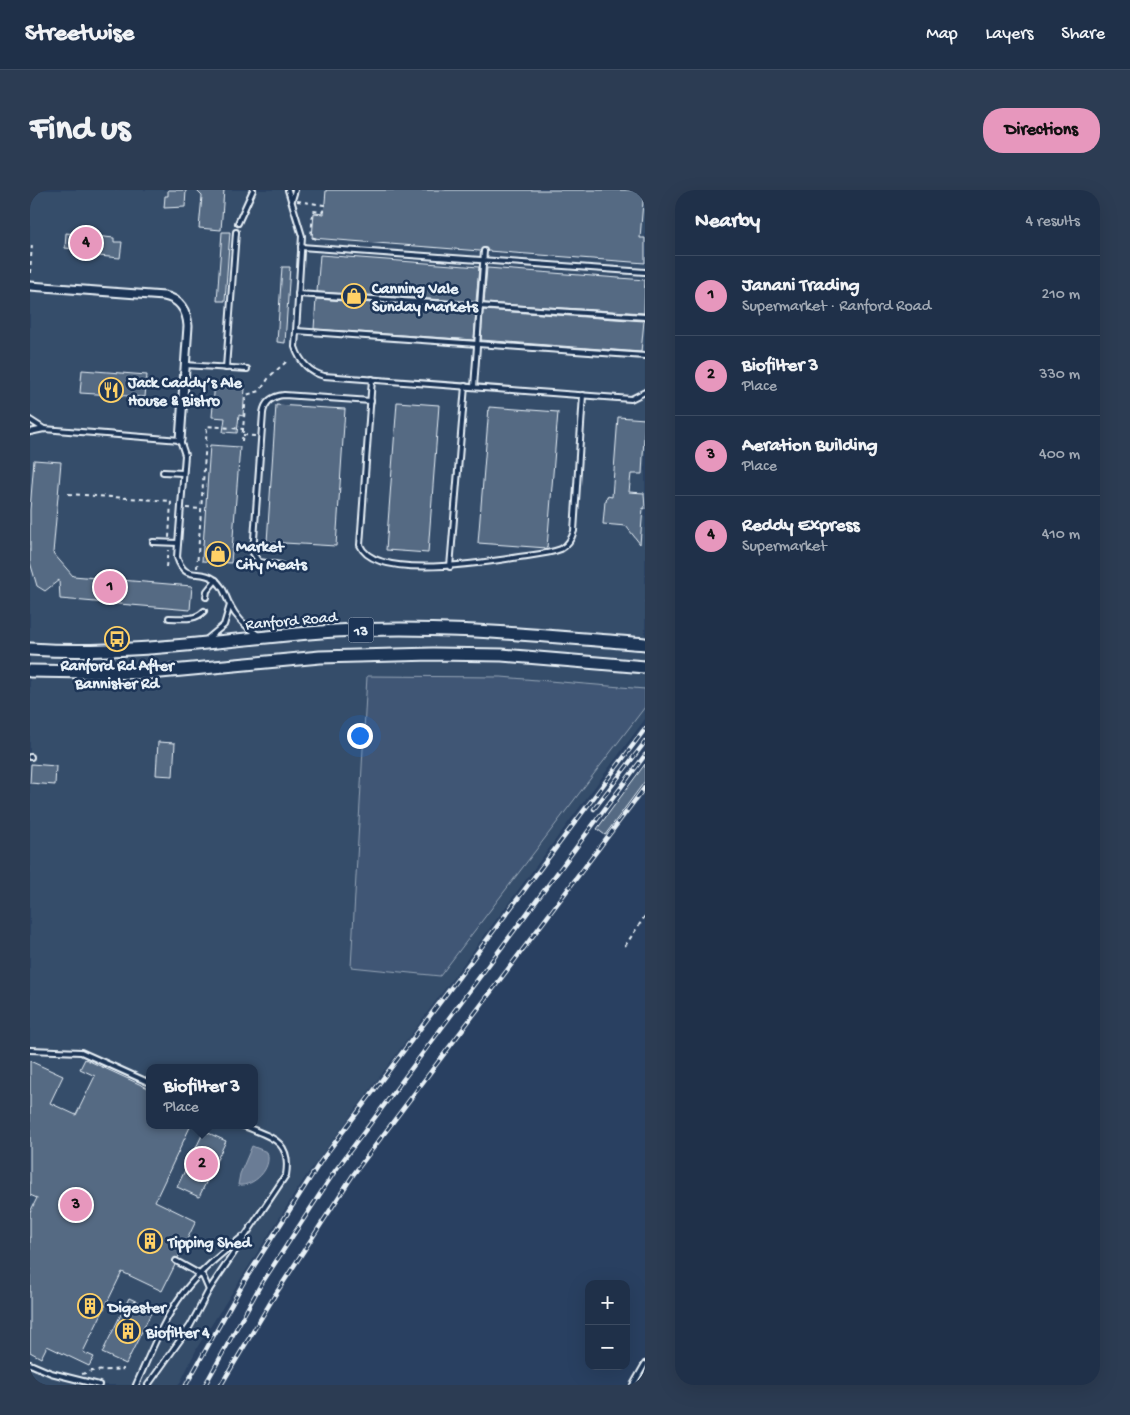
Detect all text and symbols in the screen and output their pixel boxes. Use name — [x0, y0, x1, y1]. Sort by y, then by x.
text: Streetwise — [25, 20, 134, 49]
text: Map — [926, 24, 958, 45]
text: Layers — [986, 24, 1033, 45]
text: Share — [1061, 24, 1105, 45]
button: Directions — [983, 108, 1100, 153]
text: Find us — [30, 110, 130, 151]
text: Nearby — [695, 210, 760, 235]
text: 4 results — [1025, 213, 1080, 232]
pin: 4 — [70, 224, 102, 262]
text: Janani Trading — [742, 275, 860, 298]
place label: Canning Vale Sunday Markets — [371, 281, 479, 318]
shop icon: Canning Vale Sunday Markets — [341, 283, 367, 309]
text: 1 — [708, 286, 714, 305]
text: 210 m — [1041, 286, 1080, 305]
text: Supermarket · Ranford Road — [742, 298, 931, 317]
text: Biofilter 3 — [742, 355, 818, 378]
text: 2 — [707, 366, 715, 385]
text: 330 m — [1039, 366, 1080, 385]
place label: Jack Caddy’s Ale House & Bistro — [127, 375, 243, 412]
restaurant icon: Jack Caddy’s Ale House & Bistro — [98, 377, 124, 403]
text: Place — [742, 378, 777, 397]
text: Aeration Building — [742, 435, 878, 458]
text: 3 — [707, 446, 715, 465]
text: 400 m — [1039, 446, 1080, 465]
text: Place — [742, 458, 777, 477]
text: Reddy Express — [742, 515, 860, 538]
text: 4 — [707, 526, 715, 545]
text: 410 m — [1042, 526, 1080, 545]
text: Supermarket — [742, 538, 827, 557]
place label: Market City Meats — [235, 539, 308, 576]
shop icon: Market City Meats — [205, 541, 231, 567]
pin: 1 — [94, 568, 126, 606]
street label: Ranford Road — [245, 609, 339, 636]
road number: 13 — [348, 618, 374, 642]
bus stop icon: Ranford Rd After Bannister Rd — [104, 626, 130, 652]
place label: Ranford Rd After Bannister Rd — [59, 657, 176, 695]
your location — [347, 723, 373, 749]
popup — [146, 1064, 258, 1129]
text: Biofilter 3 — [164, 1076, 240, 1099]
text: Place — [164, 1099, 199, 1118]
pin: 2 — [186, 1145, 218, 1183]
pin: 3 — [60, 1186, 92, 1224]
building icon: Tipping Shed — [137, 1228, 163, 1254]
place label: Tipping Shed — [166, 1235, 253, 1254]
map controls — [585, 1280, 630, 1370]
button: + — [585, 1280, 630, 1325]
building icon: Digester — [77, 1293, 103, 1319]
place label: Digester — [106, 1300, 168, 1319]
building icon: Biofilter 4 — [115, 1318, 141, 1344]
place label: Biofilter 4 — [145, 1324, 210, 1344]
button: − — [585, 1325, 630, 1370]

